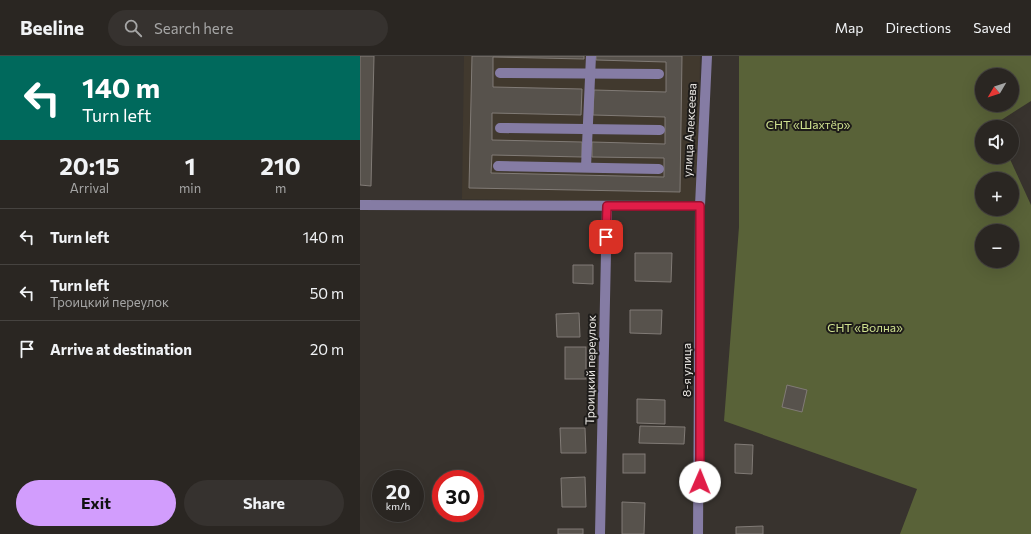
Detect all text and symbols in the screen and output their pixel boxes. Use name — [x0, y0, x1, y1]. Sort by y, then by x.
search box — [108, 10, 388, 46]
text: Beeline — [20, 16, 84, 39]
icon: search — [122, 17, 144, 39]
text: Search here — [154, 19, 233, 37]
text: Map — [835, 19, 864, 36]
text: Directions — [886, 19, 951, 36]
text: Saved — [973, 19, 1011, 36]
north arrow — [975, 68, 1019, 112]
map controls — [975, 68, 1019, 268]
text: 140 m — [82, 70, 160, 104]
icon: left — [16, 72, 68, 124]
street label: улица Алексеева — [680, 83, 698, 177]
text: Turn left — [82, 104, 151, 126]
park label: СНТ «Шахтёр» — [766, 117, 850, 131]
button: sound — [975, 120, 1019, 164]
text: 20:15 — [59, 151, 120, 180]
text: 1 — [185, 151, 196, 180]
text: 210 — [260, 151, 301, 180]
button: + — [975, 172, 1019, 216]
text: Arrival — [70, 180, 109, 196]
text: min — [179, 180, 201, 196]
text: m — [275, 180, 286, 196]
pin — [589, 220, 623, 254]
button: − — [975, 224, 1019, 268]
icon: left — [16, 226, 38, 248]
icon: arrive — [595, 226, 617, 248]
text: Turn left — [50, 228, 109, 246]
text: 140 m — [303, 228, 344, 246]
text: Turn left — [50, 276, 109, 294]
icon: left — [16, 282, 38, 304]
text: 50 m — [310, 284, 344, 302]
text: Троицкий переулок — [50, 294, 169, 310]
street label: Троицкий переулок — [582, 314, 598, 425]
park label: СНТ «Волна» — [827, 320, 903, 334]
icon: arrive — [16, 338, 38, 360]
text: Arrive at destination — [50, 340, 192, 358]
text: 20 m — [310, 340, 344, 358]
street label: 8-я улица — [679, 343, 693, 397]
position arrow — [679, 461, 721, 503]
speed limit sign: 30 — [432, 470, 484, 522]
text: 20 — [386, 479, 410, 503]
button: Exit — [16, 480, 176, 526]
button: Share — [184, 480, 344, 526]
text: km/h — [386, 500, 410, 512]

